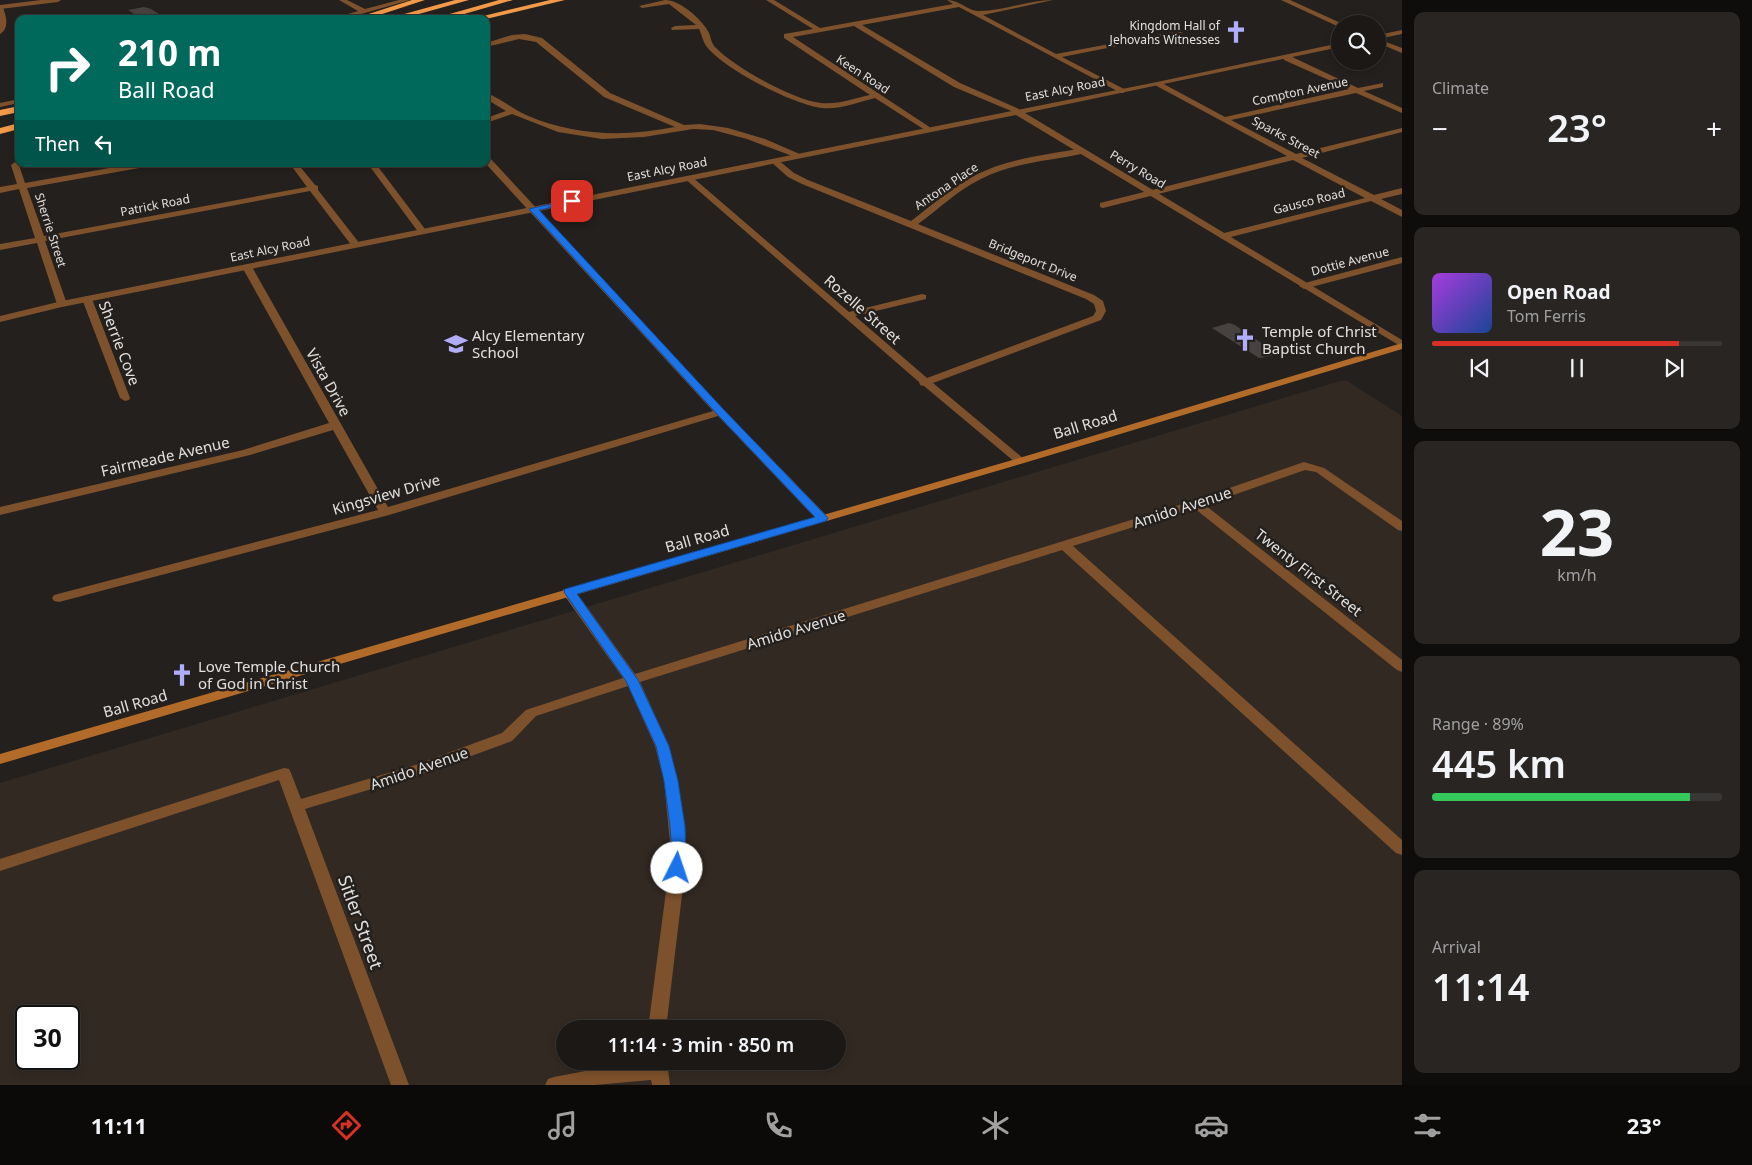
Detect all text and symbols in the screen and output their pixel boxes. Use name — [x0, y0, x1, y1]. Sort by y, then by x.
map controls — [1331, 15, 1386, 70]
button: search — [1331, 15, 1386, 70]
place label: Kingdom Hall of Jehovahs Witnesses — [1109, 17, 1221, 48]
church icon: Kingdom Hall of Jehovahs Witnesses — [1223, 19, 1249, 45]
text: 210 m — [118, 29, 221, 76]
icon: right — [35, 35, 100, 100]
street label: Keen Road — [833, 50, 893, 98]
street label: Compton Avenue — [1250, 72, 1350, 109]
street label: East Alcy Road — [1024, 73, 1106, 105]
text: Ball Road — [118, 74, 215, 104]
text: Climate — [1432, 77, 1489, 99]
text: 23° — [1547, 101, 1607, 153]
text: − — [1432, 109, 1448, 147]
text: + — [1706, 109, 1722, 147]
street label: Sparks Street — [1249, 112, 1323, 162]
icon: left — [90, 130, 118, 158]
text: Then — [35, 131, 80, 157]
street label: Perry Road — [1107, 146, 1169, 192]
street label: East Alcy Road — [626, 153, 708, 185]
street label: Antona Place — [911, 158, 981, 214]
pin — [551, 180, 593, 222]
street label: Gausco Road — [1271, 184, 1347, 218]
icon: arrive — [558, 187, 586, 215]
street label: Patrick Road — [119, 190, 191, 220]
street label: Sherrie Street — [31, 191, 71, 270]
street label: East Alcy Road — [229, 232, 311, 266]
street label: Bridgeport Drive — [986, 234, 1080, 286]
street label: Dottie Avenue — [1309, 242, 1391, 280]
street label: Rozelle Street — [820, 270, 906, 348]
text: Open Road — [1507, 279, 1610, 305]
street label: Sherrie Cove — [95, 298, 145, 388]
text: Tom Ferris — [1507, 305, 1586, 327]
place label: Temple of Christ Baptist Church — [1262, 321, 1377, 358]
place label: Alcy Elementary School — [472, 325, 585, 362]
church icon: Temple of Christ Baptist Church — [1232, 327, 1258, 353]
school or university icon: Alcy Elementary School — [443, 331, 469, 357]
street label: Vista Drive — [302, 344, 356, 420]
icon: previous — [1466, 354, 1494, 382]
icon: pause — [1563, 354, 1591, 382]
icon: next — [1660, 354, 1688, 382]
street label: Ball Road — [1051, 405, 1119, 443]
street label: Fairmeade Avenue — [99, 431, 231, 481]
street label: Kingsview Drive — [330, 469, 442, 519]
street label: Amido Avenue — [1130, 482, 1234, 532]
text: 23 — [1540, 487, 1614, 575]
street label: Ball Road — [663, 519, 731, 557]
street label: Twenty First Street — [1251, 524, 1367, 620]
text: km/h — [1557, 564, 1597, 586]
street label: Amido Avenue — [744, 604, 848, 654]
place label: Love Temple Church of God in Christ — [198, 656, 340, 693]
church icon: Love Temple Church of God in Christ — [169, 662, 195, 688]
street label: Ball Road — [101, 684, 169, 722]
text: Range · 89% — [1432, 713, 1524, 735]
text: 445 km — [1432, 737, 1566, 789]
street label: Amido Avenue — [367, 742, 471, 794]
position arrow — [650, 841, 702, 893]
street label: Sitler Street — [333, 872, 389, 973]
text: Arrival — [1432, 936, 1481, 958]
text: 11:14 — [1432, 960, 1529, 1012]
speed limit sign: 30 — [15, 1005, 80, 1070]
text: 11:14 · 3 min · 850 m — [608, 1032, 794, 1058]
icon: directions — [329, 1108, 364, 1143]
icon: music — [545, 1108, 580, 1143]
icon: phone — [761, 1108, 796, 1143]
icon: climate — [978, 1108, 1013, 1143]
icon: car — [1194, 1108, 1229, 1143]
icon: filters — [1410, 1108, 1445, 1143]
text: 11:11 — [91, 1110, 147, 1140]
text: 23° — [1627, 1110, 1661, 1140]

